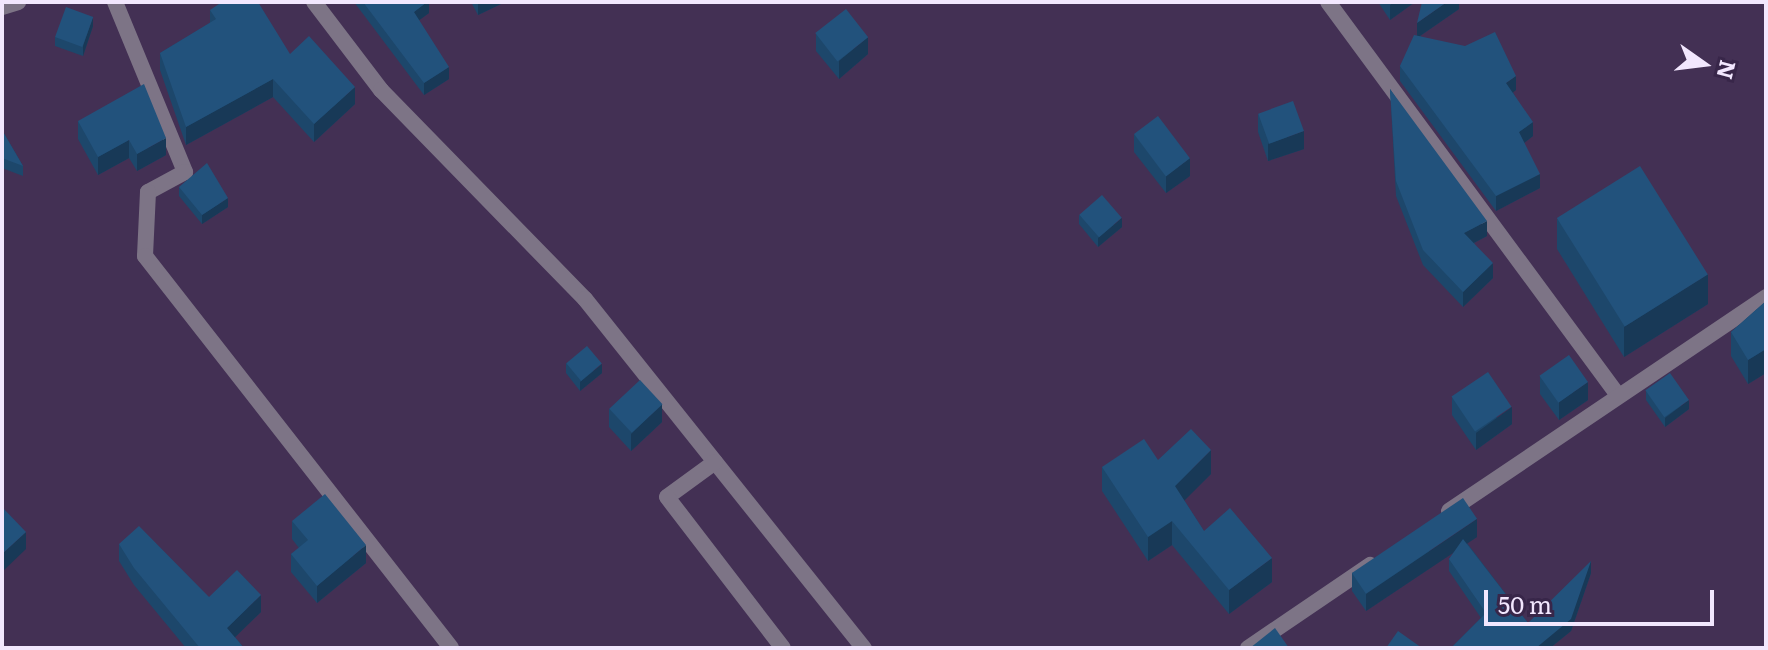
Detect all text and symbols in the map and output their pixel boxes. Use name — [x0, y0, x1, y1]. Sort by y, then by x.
north arrow — [1664, 24, 1744, 104]
text: N — [1710, 57, 1746, 83]
scale bar — [1488, 574, 1718, 624]
text: 50 m — [1498, 586, 1552, 621]

